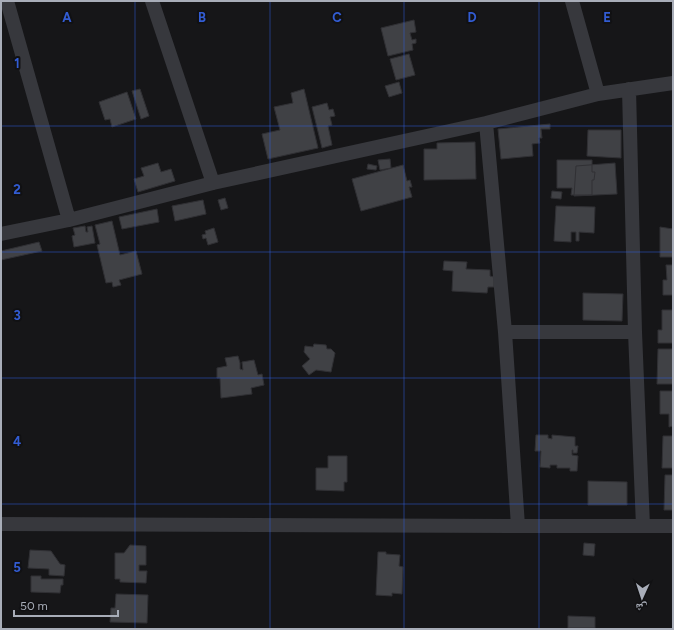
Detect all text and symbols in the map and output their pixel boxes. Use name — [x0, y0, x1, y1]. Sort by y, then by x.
text: A — [62, 10, 72, 25]
text: B — [198, 10, 206, 25]
text: C — [332, 10, 342, 25]
text: D — [467, 10, 477, 25]
text: E — [603, 10, 611, 25]
text: 1 — [14, 56, 20, 71]
text: 2 — [13, 182, 21, 197]
text: 3 — [13, 308, 21, 323]
text: 4 — [13, 434, 21, 449]
text: 5 — [13, 560, 21, 575]
north arrow — [622, 578, 662, 618]
scale bar — [14, 592, 118, 618]
text: 50 m — [20, 599, 48, 613]
text: ش — [635, 600, 648, 614]

